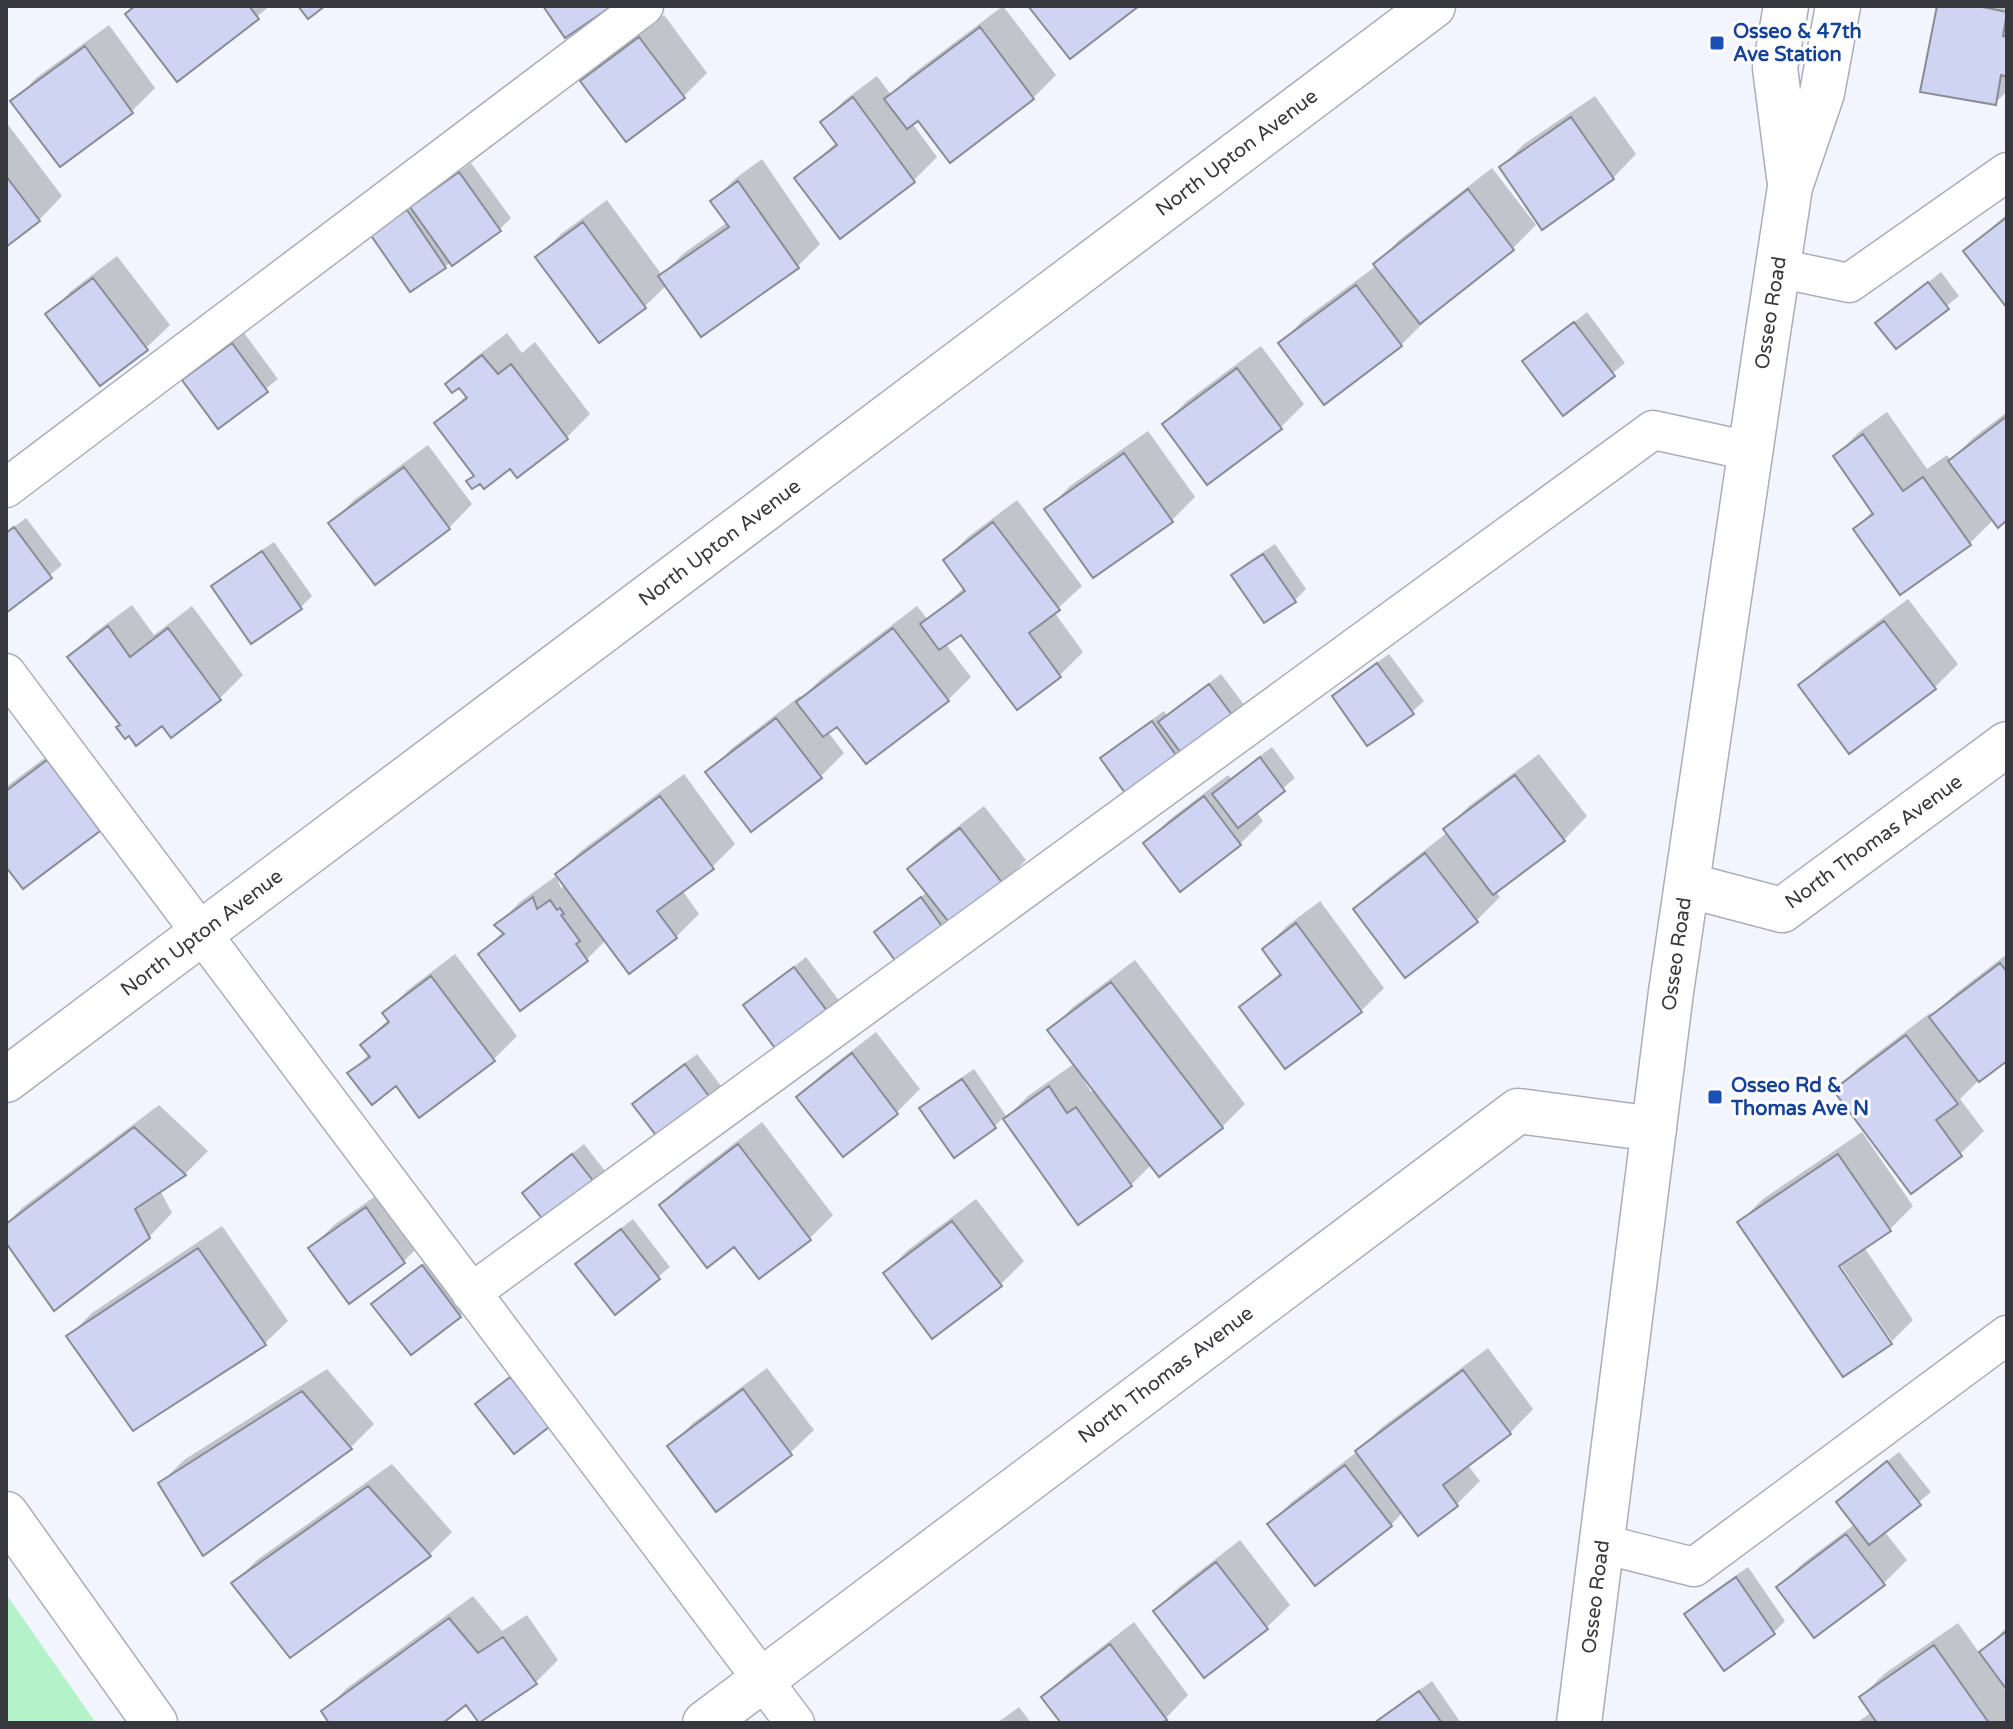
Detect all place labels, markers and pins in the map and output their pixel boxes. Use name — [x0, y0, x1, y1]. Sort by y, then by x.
place label: Osseo & 47th Ave Station — [1733, 20, 1862, 67]
marker: Osseo & 47th Ave Station — [1708, 34, 1726, 52]
place label: Osseo Rd & Thomas Ave N — [1730, 1074, 1869, 1121]
marker: Osseo Rd & Thomas Ave N — [1706, 1088, 1724, 1106]

